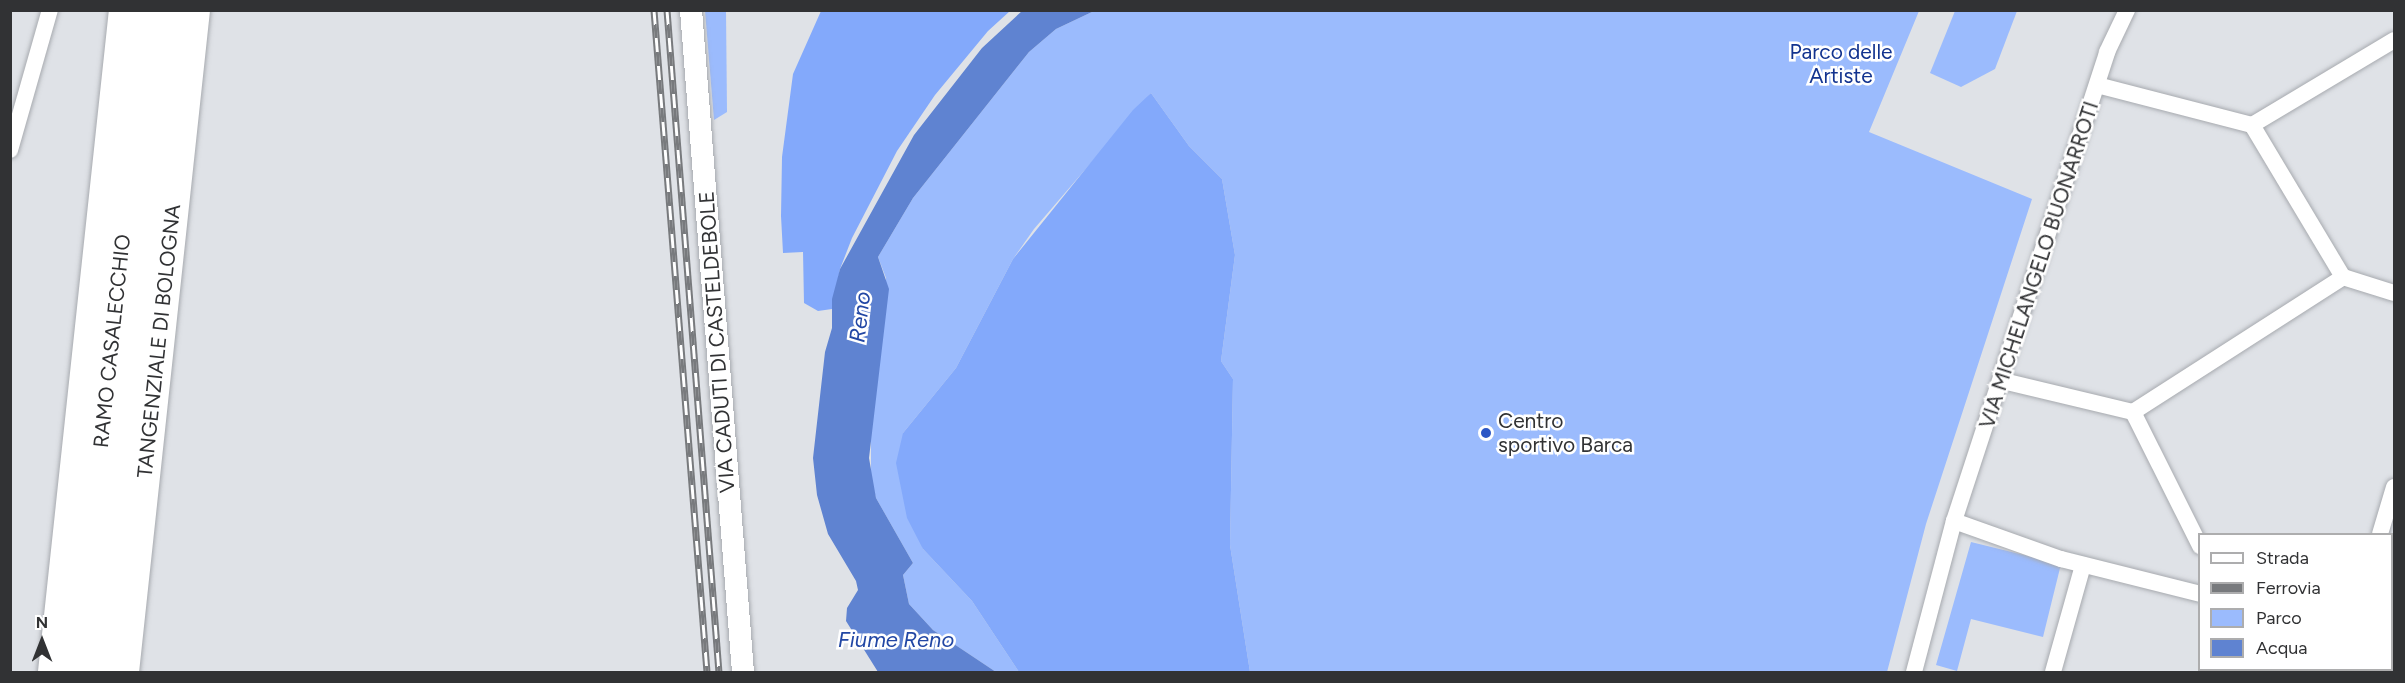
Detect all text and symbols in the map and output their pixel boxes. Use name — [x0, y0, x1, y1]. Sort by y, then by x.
park label: Parco delle Artiste — [1790, 39, 1892, 89]
street label: VIA MICHELANGELO BUONARROTI — [1974, 98, 2104, 432]
street label: VIA CADUTI DI CASTELDEBOLE — [694, 190, 740, 494]
street label: TANGENZIALE DI BOLOGNA — [132, 203, 186, 479]
street label: RAMO CASALECCHIO — [88, 233, 136, 449]
water label: Reno — [844, 290, 876, 344]
place label: Centro sportivo Barca — [1498, 408, 1633, 458]
marker: Centro sportivo Barca — [1479, 426, 1493, 440]
legend — [2198, 533, 2393, 671]
text: Strada — [2256, 547, 2309, 569]
text: Ferrovia — [2256, 577, 2321, 599]
text: Parco — [2256, 607, 2302, 629]
north arrow — [12, 611, 72, 671]
text: N — [36, 613, 48, 632]
water label: Fiume Reno — [838, 627, 954, 653]
text: Acqua — [2256, 637, 2307, 659]

